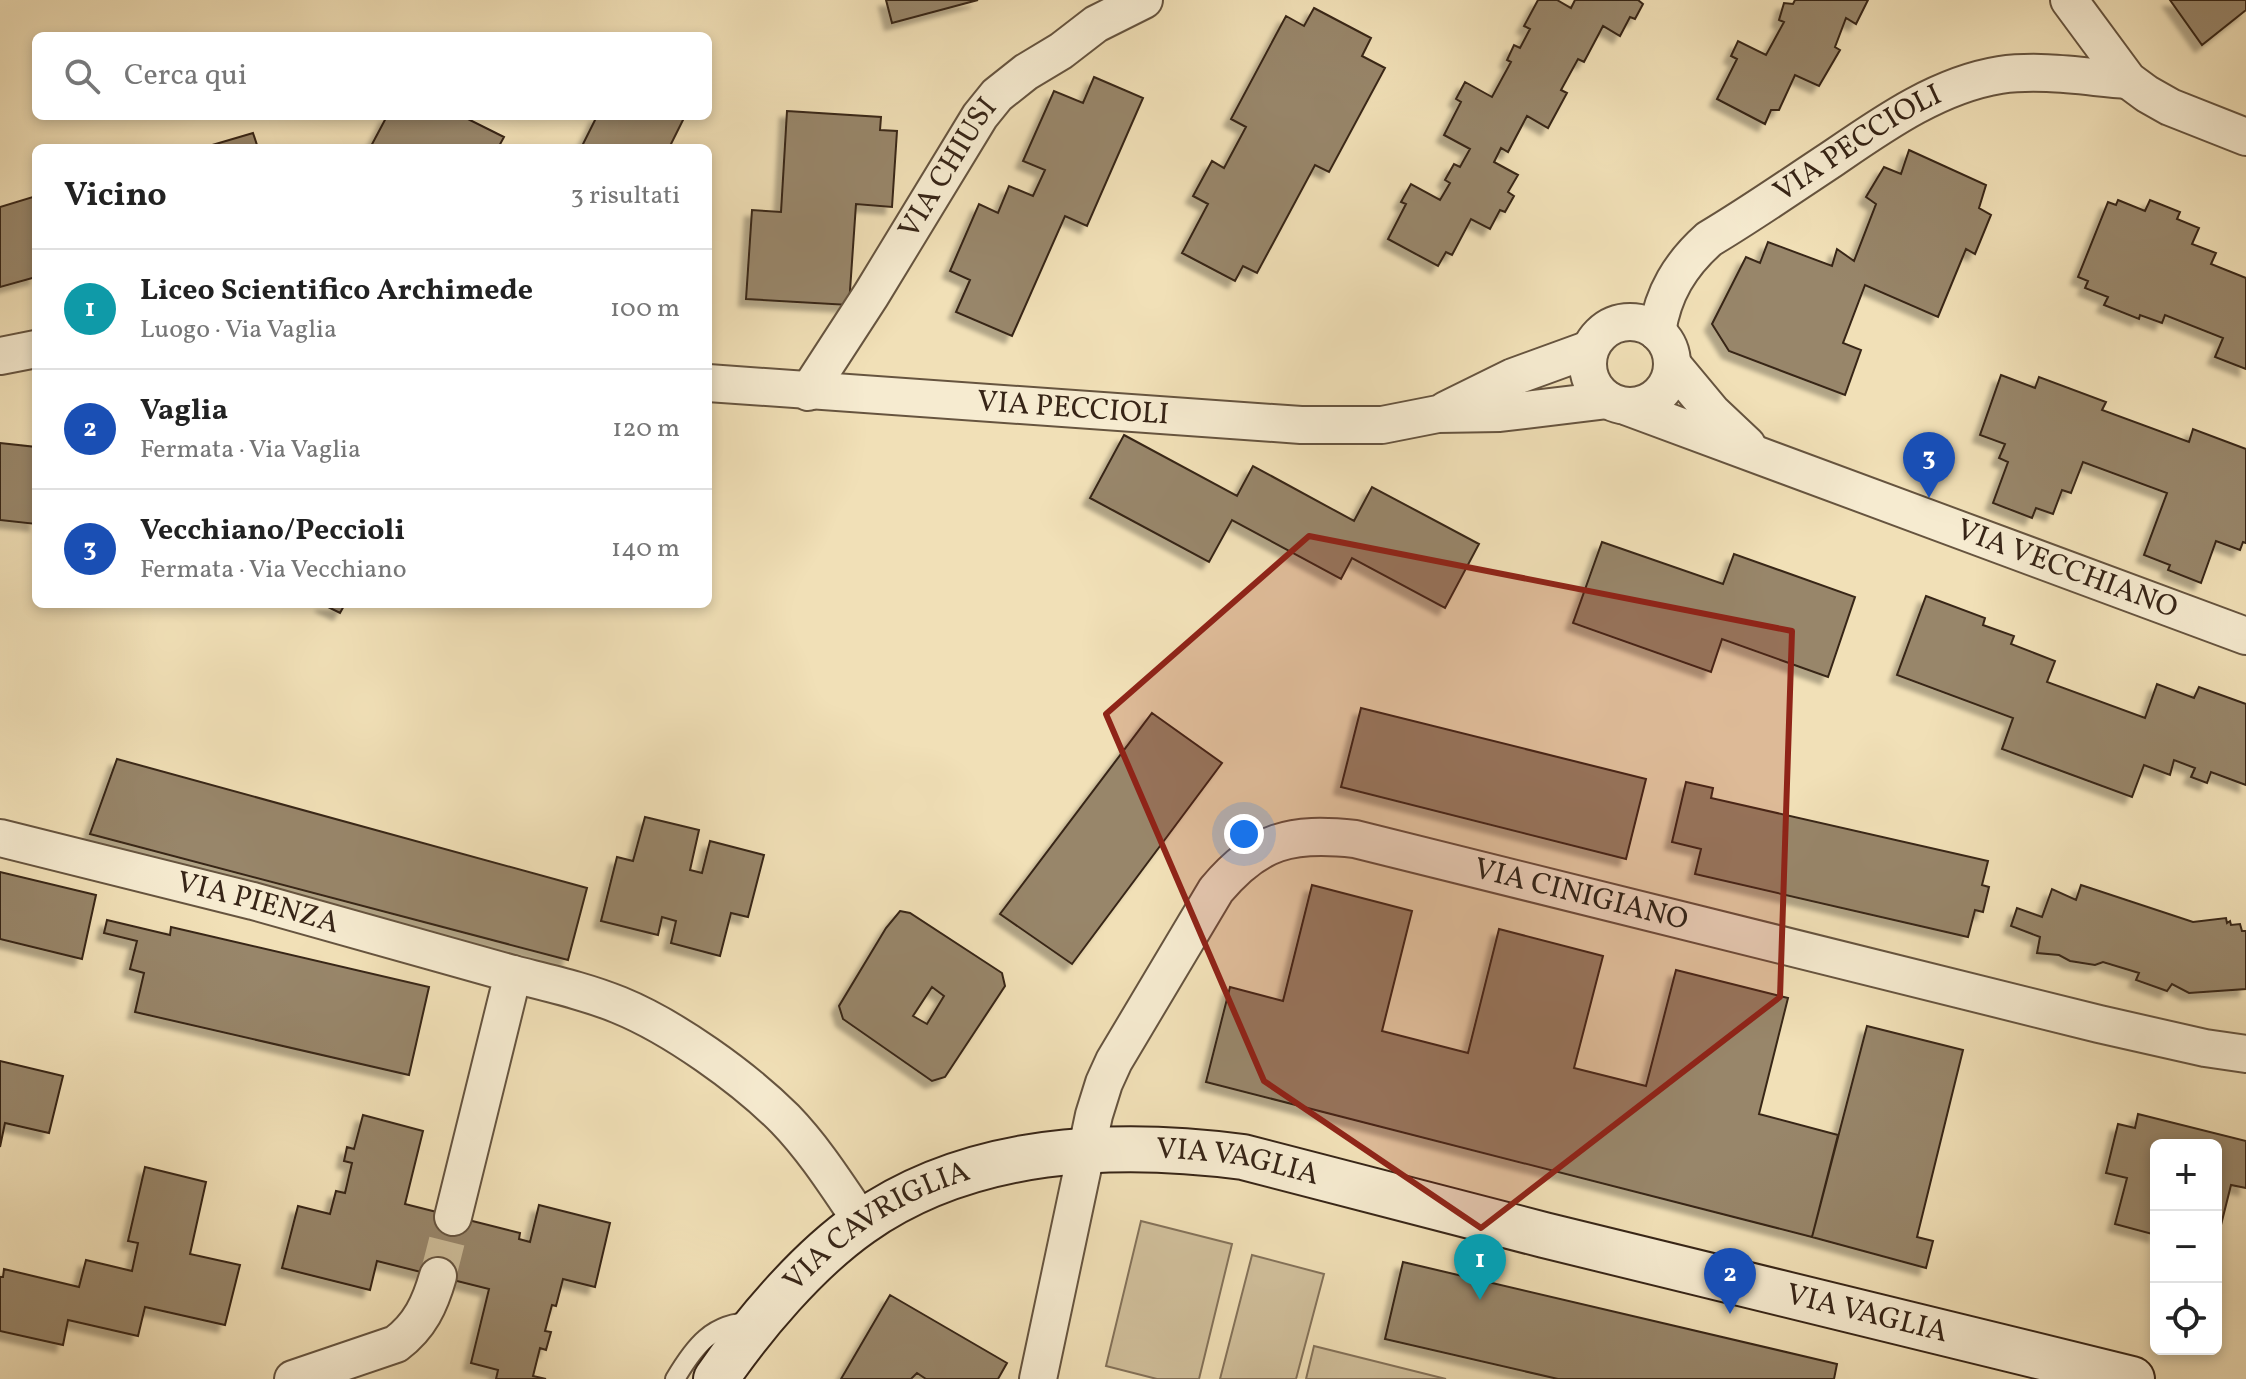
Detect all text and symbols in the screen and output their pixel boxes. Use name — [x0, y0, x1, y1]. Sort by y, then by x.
search box — [32, 32, 712, 120]
icon: search — [60, 54, 104, 98]
text: Cerca qui — [124, 55, 247, 97]
street label: VIA PECCIOLI — [1766, 74, 1949, 213]
street label: VIA CHIUSI — [889, 89, 1008, 247]
text: Vicino — [64, 173, 167, 220]
text: 3 risultati — [571, 178, 680, 214]
text: Liceo Scientifico Archimede — [140, 270, 533, 312]
text: 1 — [85, 291, 95, 327]
text: 100 m — [610, 291, 680, 327]
text: Luogo · Via Vaglia — [140, 312, 337, 348]
street label: VIA PECCIOLI — [976, 381, 1171, 437]
text: Vaglia — [140, 390, 228, 432]
text: 2 — [83, 411, 97, 447]
text: 120 m — [612, 411, 680, 447]
text: Fermata · Via Vaglia — [140, 432, 361, 468]
pin: 3 — [1903, 432, 1955, 498]
street label: VIA VECCHIANO — [1950, 509, 2183, 630]
text: Vecchiano/Peccioli — [140, 510, 405, 552]
text: 3 — [83, 531, 97, 567]
text: 140 m — [611, 531, 680, 567]
text: Fermata · Via Vecchiano — [140, 552, 407, 588]
your location — [1224, 814, 1264, 854]
street label: VIA CINIGIANO — [1469, 848, 1692, 942]
street label: VIA PIENZA — [172, 862, 344, 945]
street label: VIA VAGLIA — [1155, 1129, 1324, 1197]
map controls — [2150, 1139, 2222, 1355]
button: + — [2150, 1139, 2222, 1211]
street label: VIA CAVRIGLIA — [774, 1151, 975, 1301]
button: − — [2150, 1211, 2222, 1283]
pin: 1 — [1454, 1234, 1506, 1300]
pin: 2 — [1704, 1248, 1756, 1314]
street label: VIA VAGLIA — [1782, 1274, 1952, 1354]
button: locate — [2150, 1283, 2222, 1355]

